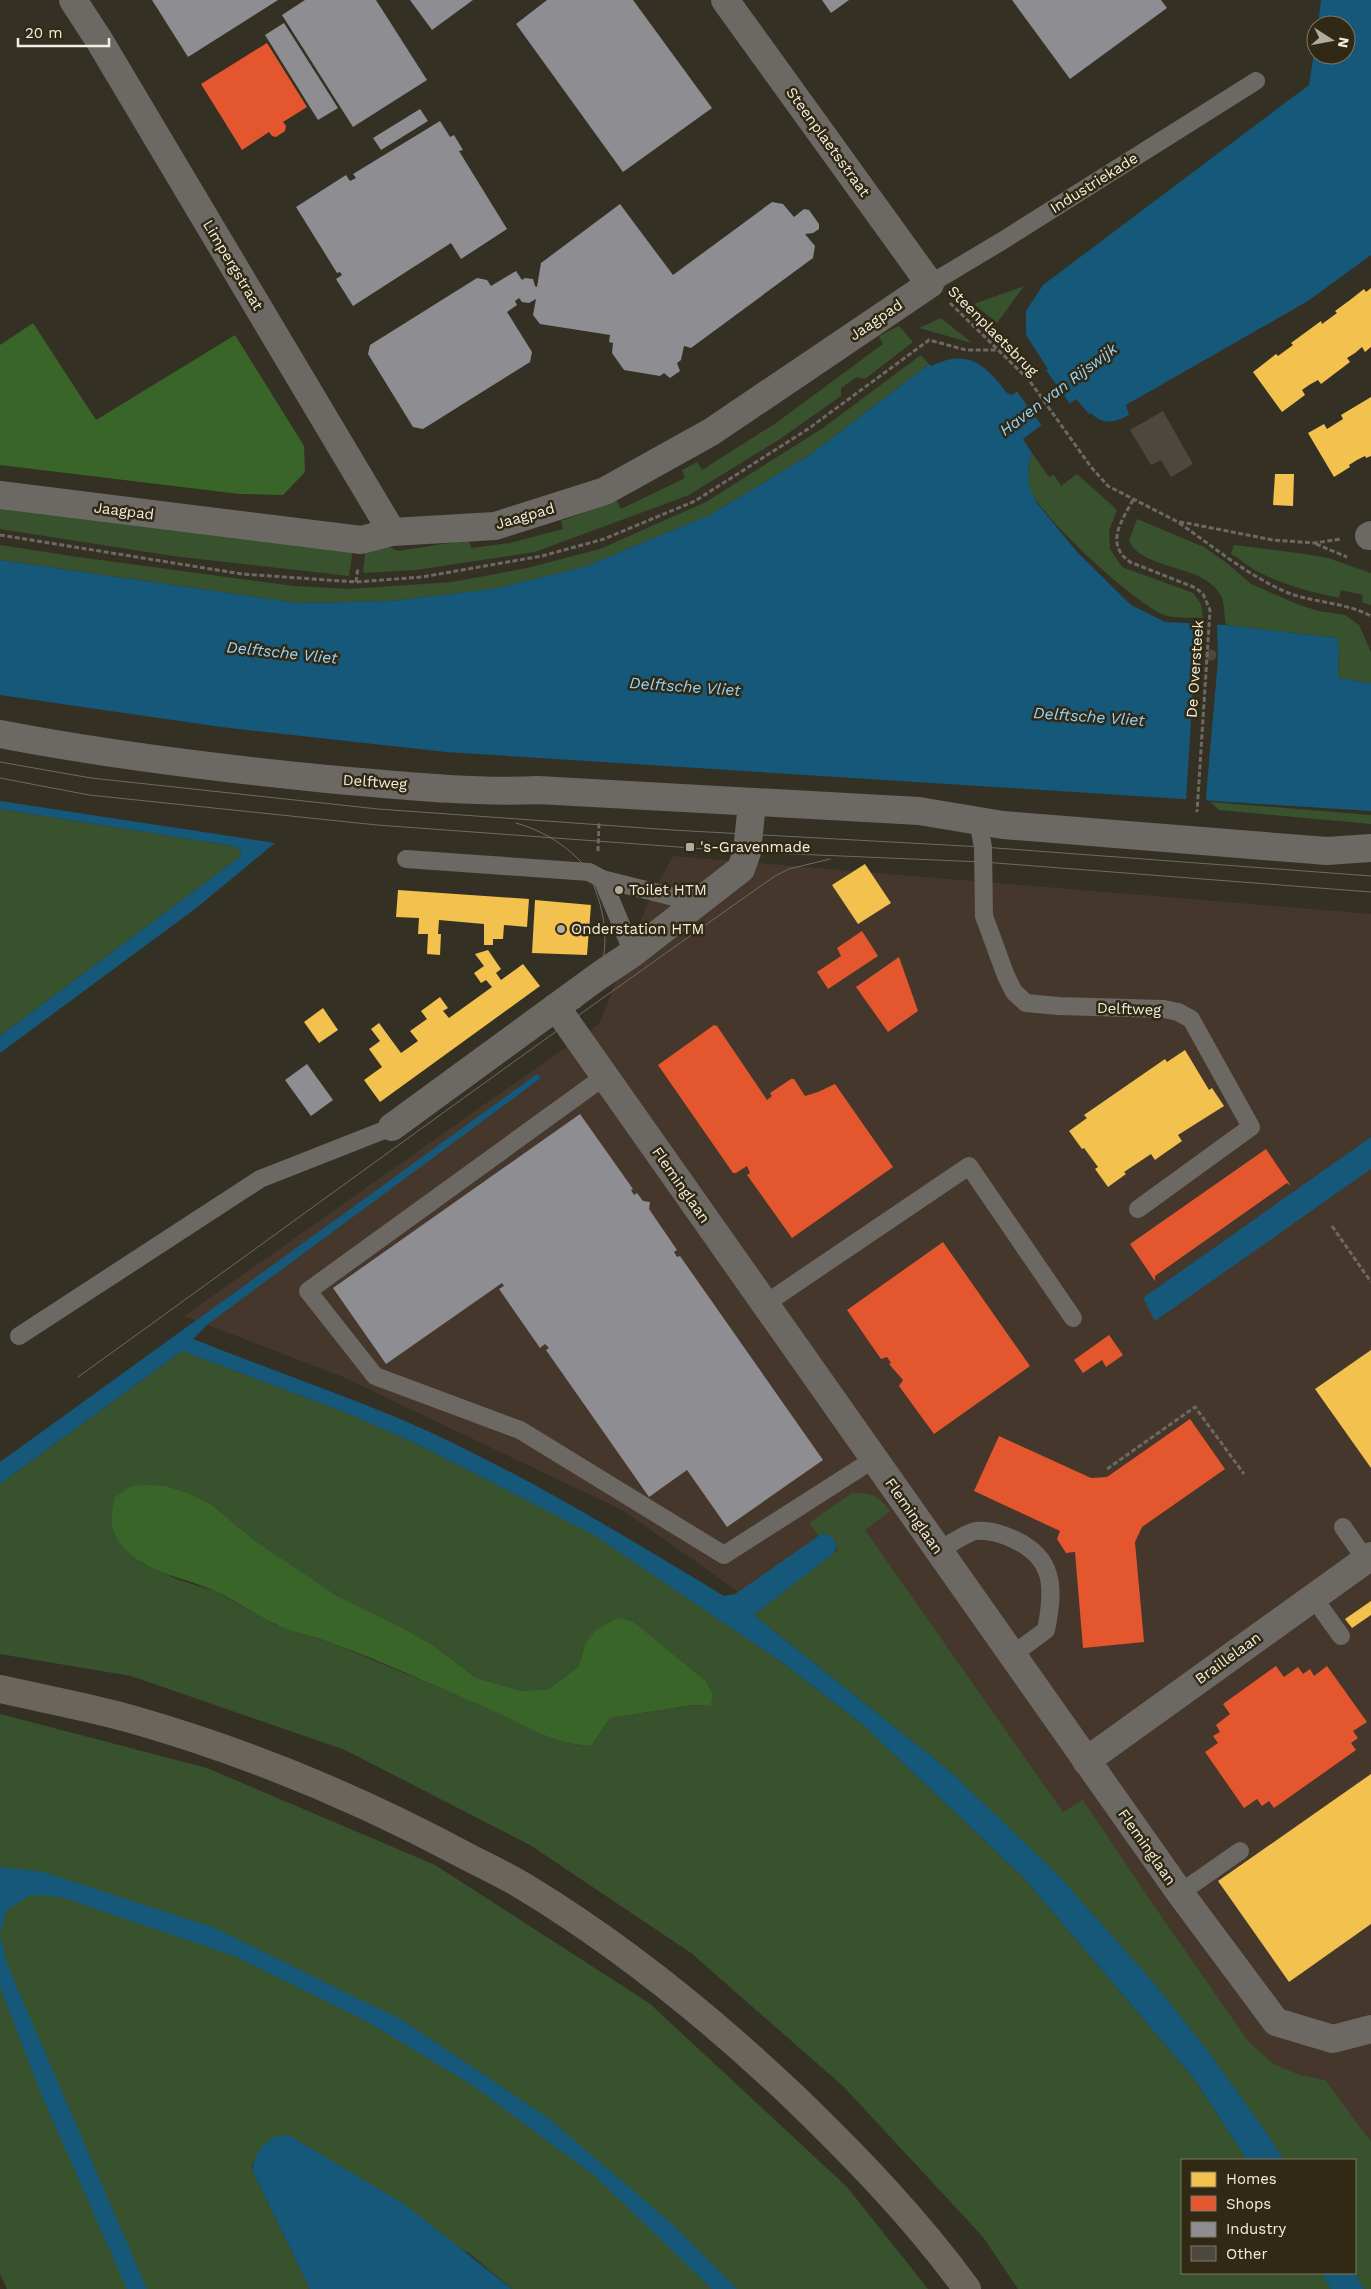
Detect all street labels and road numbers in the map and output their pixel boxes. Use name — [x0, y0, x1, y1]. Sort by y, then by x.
street label: Steenplaetsstraat — [782, 84, 874, 201]
street label: Industriekade — [1047, 149, 1141, 217]
street label: Limpergstraat — [199, 217, 267, 314]
street label: Steenplaetsbrug — [944, 282, 1042, 380]
street label: Jaagpad — [846, 296, 906, 344]
street label: Jaagpad — [93, 498, 155, 524]
street label: Jaagpad — [493, 499, 557, 533]
street label: De Oversteek — [1183, 619, 1207, 719]
street label: Delftweg — [342, 771, 408, 793]
street label: Delftweg — [1096, 999, 1162, 1019]
street label: Fleminglaan — [648, 1143, 714, 1227]
street label: Fleminglaan — [881, 1474, 947, 1558]
street label: Braillelaan — [1192, 1628, 1264, 1688]
street label: Fleminglaan — [1114, 1805, 1180, 1889]

